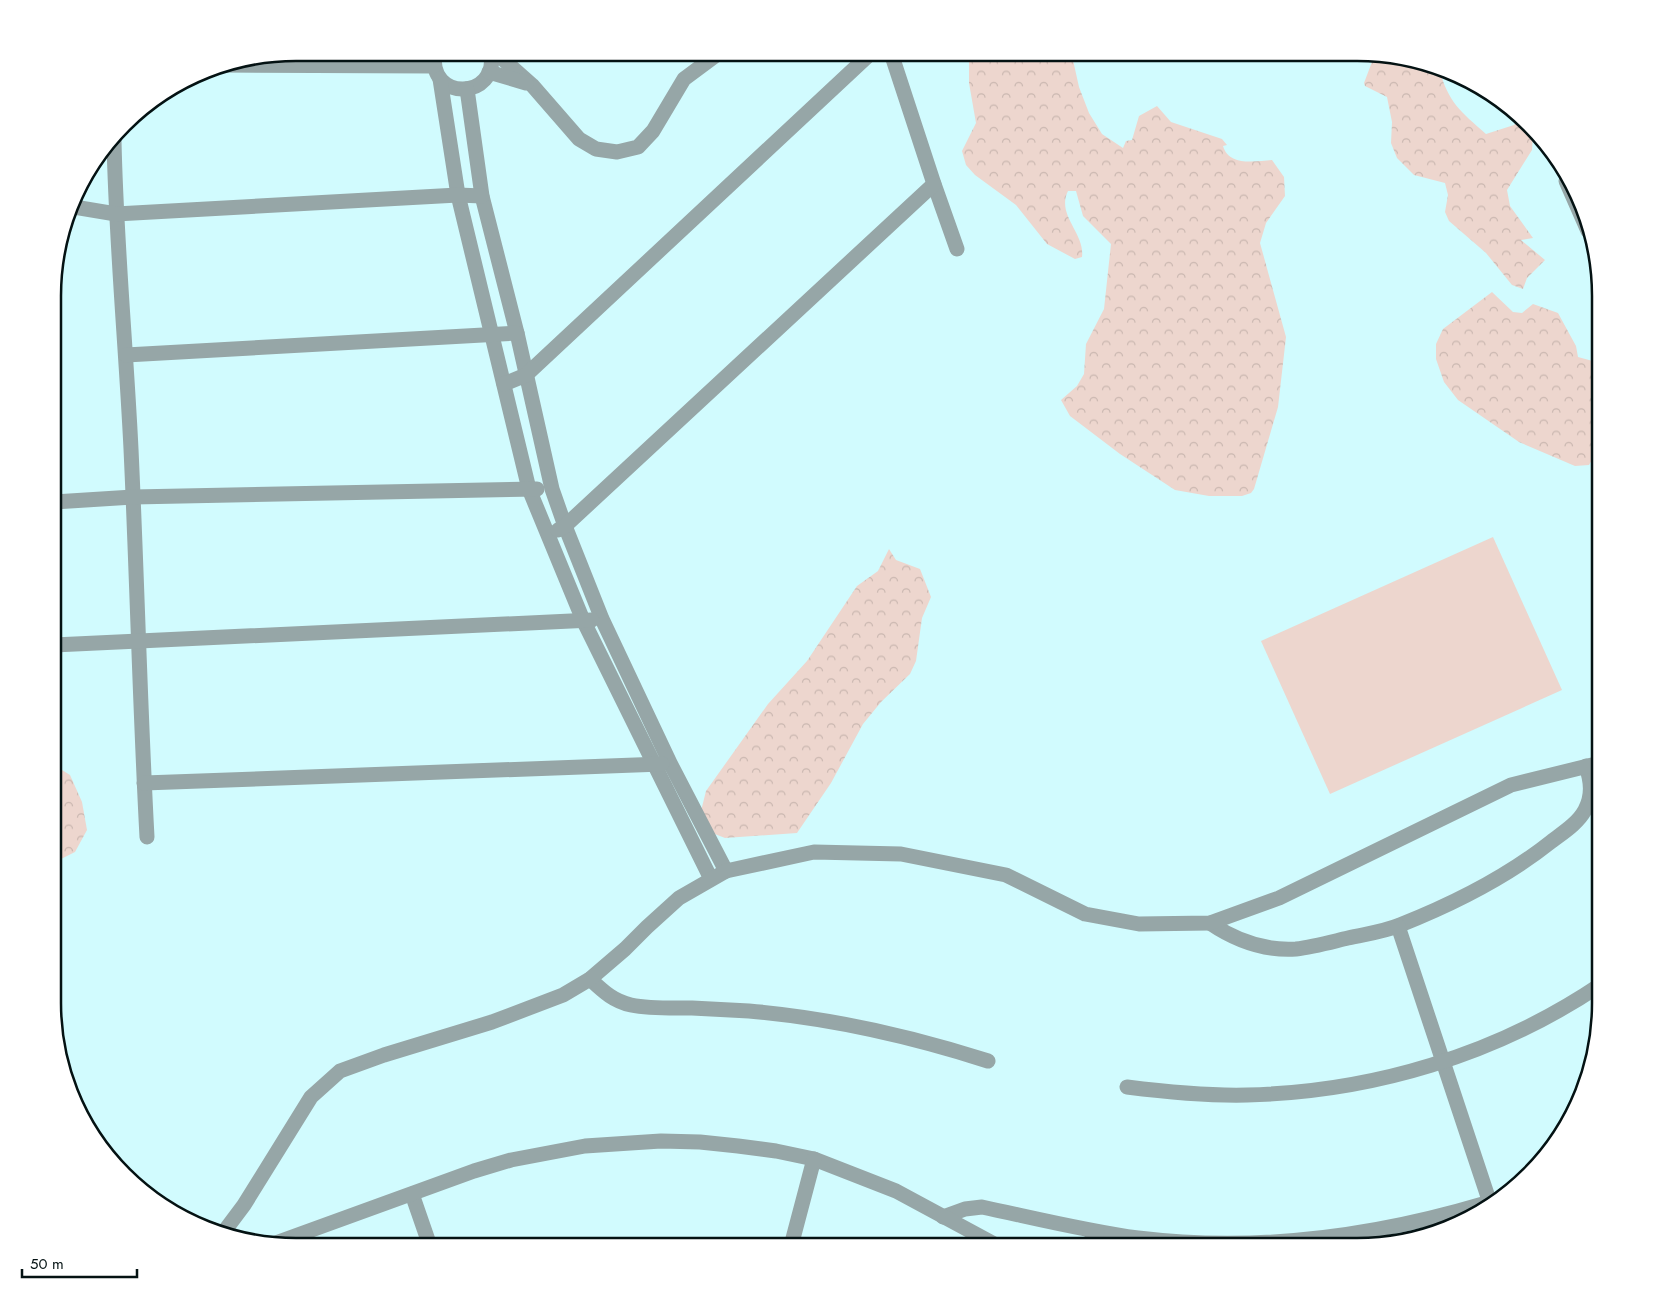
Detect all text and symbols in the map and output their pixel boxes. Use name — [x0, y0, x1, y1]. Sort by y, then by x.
scale bar — [22, 1246, 138, 1278]
text: 50 m — [30, 1253, 64, 1275]

